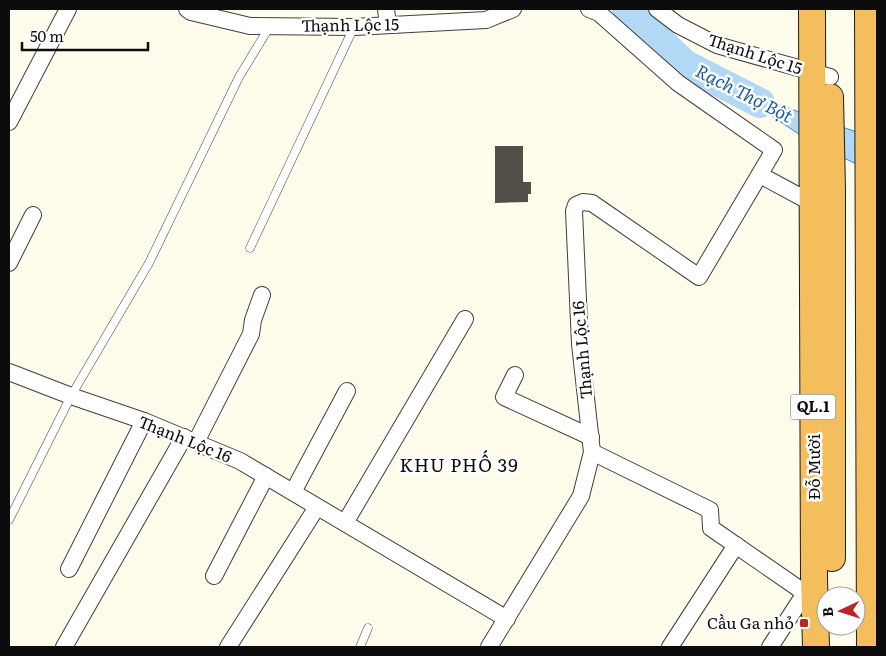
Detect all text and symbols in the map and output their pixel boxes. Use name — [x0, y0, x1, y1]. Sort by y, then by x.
street label: Thạnh Lộc 15 — [301, 11, 399, 37]
scale bar — [22, 20, 149, 52]
text: 50 m — [30, 24, 64, 47]
street label: Thạnh Lộc 15 — [705, 26, 806, 80]
water label: Rạch Thợ Bột — [691, 57, 798, 129]
street label: Thạnh Lộc 16 — [565, 300, 597, 400]
road number: QL.1 — [790, 394, 836, 420]
street label: Thạnh Lộc 16 — [135, 409, 236, 468]
street label: Đỗ Mười — [801, 434, 825, 500]
district label: KHU PHỐ 39 — [399, 450, 519, 478]
north arrow — [816, 586, 866, 636]
text: B — [817, 606, 837, 618]
place label: Cầu Ga nhỏ — [707, 610, 794, 634]
marker: Cầu Ga nhỏ — [798, 617, 810, 629]

